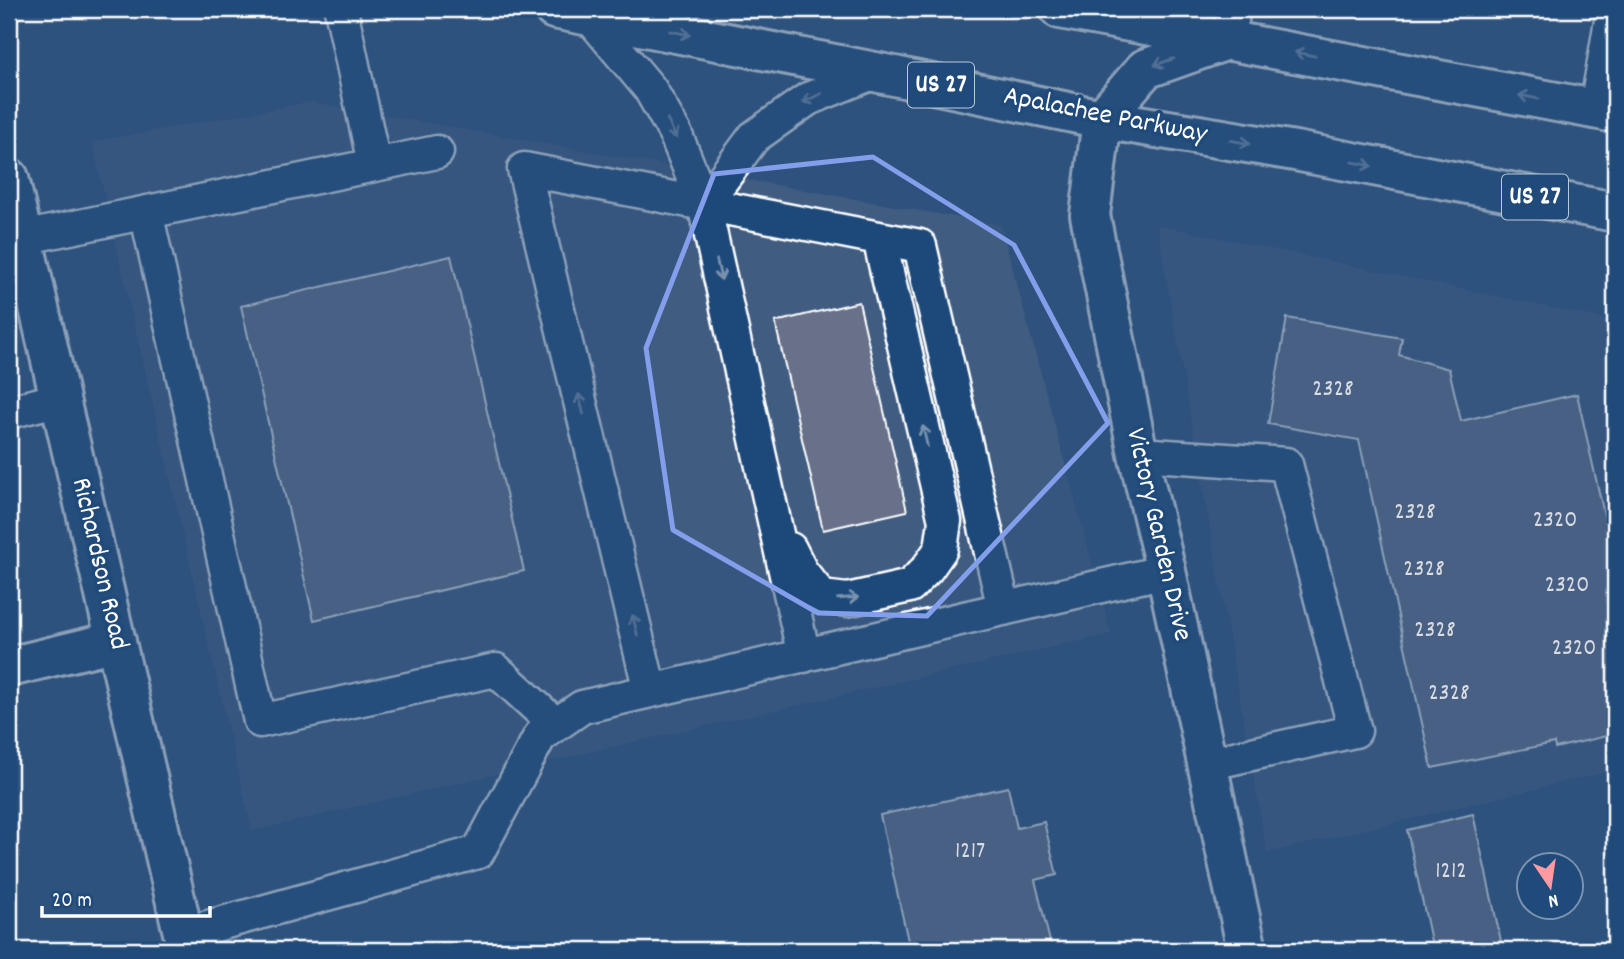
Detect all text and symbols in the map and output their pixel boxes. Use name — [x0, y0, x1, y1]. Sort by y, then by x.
one-way arrow — [668, 27, 691, 41]
one-way arrow — [1294, 47, 1317, 61]
one-way arrow — [1153, 56, 1175, 69]
road number: US 27 — [908, 62, 974, 108]
street label: Apalachee Parkway — [1000, 78, 1211, 156]
one-way arrow — [1518, 89, 1541, 103]
one-way arrow — [803, 91, 823, 105]
one-way arrow — [666, 119, 680, 139]
one-way arrow — [1228, 136, 1251, 149]
one-way arrow — [1350, 158, 1373, 171]
road number: US 27 — [1502, 174, 1568, 220]
one-way arrow — [713, 258, 726, 281]
house number: 2328 — [1312, 373, 1354, 407]
one-way arrow — [574, 393, 587, 416]
one-way arrow — [918, 425, 932, 448]
street label: Victory Garden Drive — [1113, 425, 1201, 645]
street label: Richardson Road — [59, 474, 137, 654]
house number: 2328 — [1394, 496, 1436, 530]
house number: 2320 — [1533, 504, 1577, 538]
house number: 2328 — [1403, 553, 1445, 587]
house number: 2320 — [1545, 569, 1589, 603]
one-way arrow — [836, 591, 859, 604]
one-way arrow — [627, 614, 641, 637]
house number: 2328 — [1414, 614, 1456, 648]
house number: 2320 — [1552, 632, 1596, 666]
house number: 2328 — [1428, 677, 1470, 711]
house number: 1217 — [955, 835, 985, 869]
north arrow — [1516, 850, 1586, 920]
house number: 1212 — [1435, 855, 1467, 889]
scale bar — [42, 875, 210, 919]
text: N — [1545, 885, 1561, 913]
text: 20 m — [52, 887, 92, 917]

